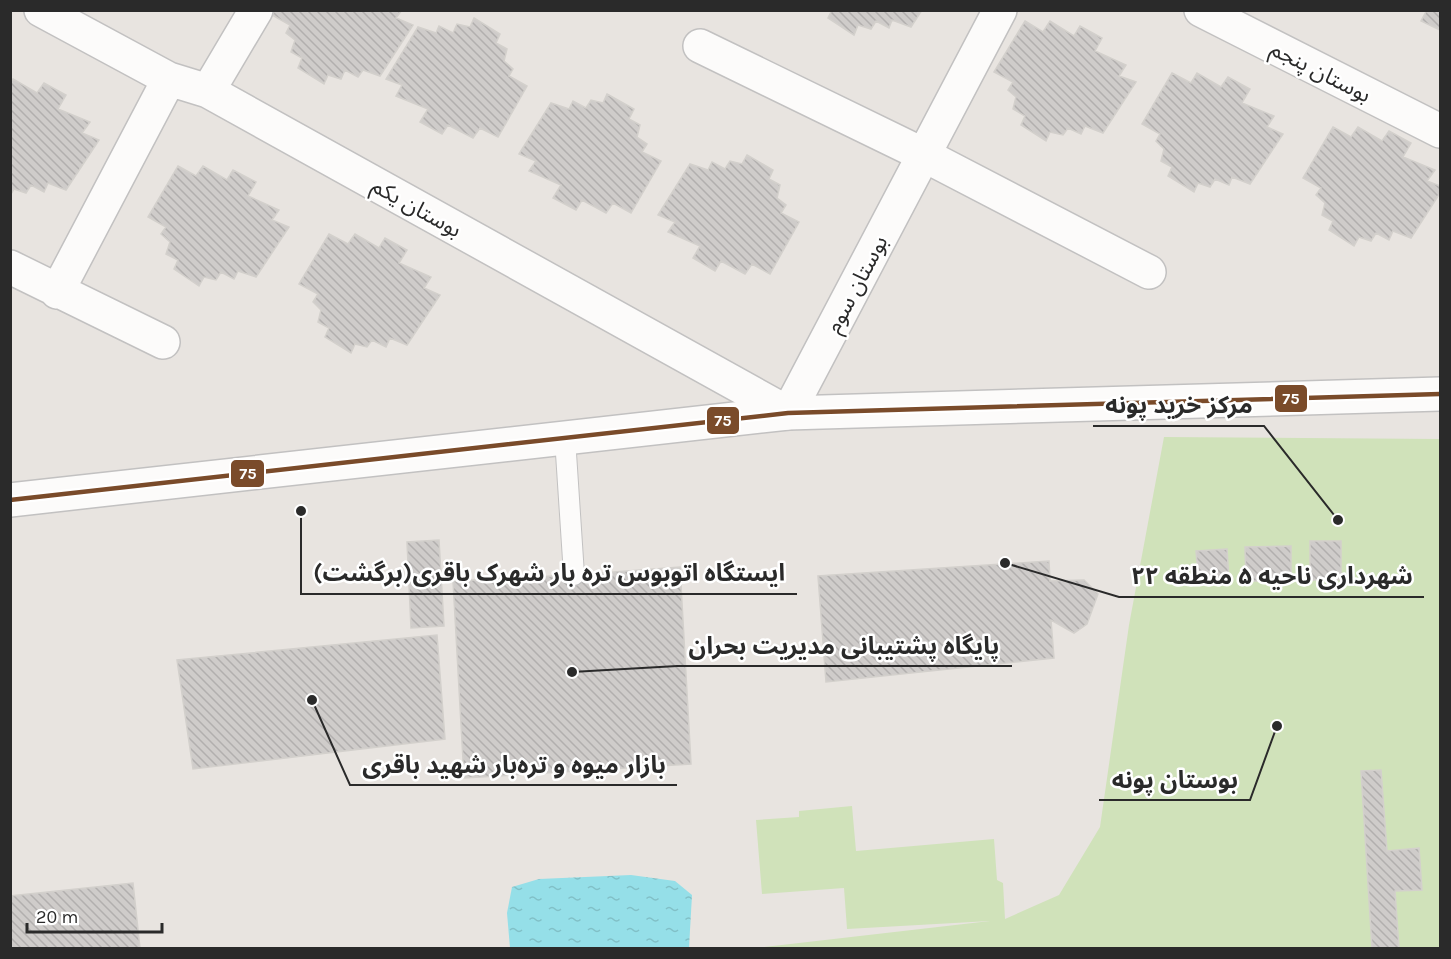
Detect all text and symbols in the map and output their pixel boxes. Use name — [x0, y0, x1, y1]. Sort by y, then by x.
street label: بوستان پنجم — [1265, 36, 1375, 111]
street label: بوستان یکم — [366, 173, 466, 246]
street label: بوستان سوم — [820, 231, 896, 339]
callout: مرکز خرید پونه — [1093, 384, 1264, 426]
line badge: 75 — [1274, 384, 1308, 413]
text: 75 — [1282, 389, 1300, 408]
text: مرکز خرید پونه — [1105, 391, 1253, 421]
line badge: 75 — [706, 406, 740, 435]
text: 75 — [714, 411, 732, 430]
line badge: 75 — [230, 459, 265, 488]
text: 75 — [239, 464, 257, 483]
callout: ایستگاه اتوبوس تره بار شهرک باقری(برگشت) — [301, 552, 797, 594]
callout: شهرداری ناحیه ۵ منطقه ۲۲ — [1119, 555, 1424, 597]
text: ایستگاه اتوبوس تره بار شهرک باقری(برگشت) — [313, 559, 785, 587]
text: شهرداری ناحیه ۵ منطقه ۲۲ — [1131, 562, 1413, 590]
callout: پایگاه پشتیبانی مدیریت بحران — [677, 624, 1012, 666]
text: پایگاه پشتیبانی مدیریت بحران — [689, 632, 999, 662]
callout: بازار میوه و تره‌بار شهید باقری — [350, 743, 677, 785]
text: بازار میوه و تره‌بار شهید باقری — [362, 751, 666, 779]
callout: بوستان پونه — [1099, 758, 1250, 800]
text: بوستان پونه — [1112, 766, 1238, 796]
scale bar — [27, 896, 162, 934]
text: 20 m — [36, 906, 78, 928]

